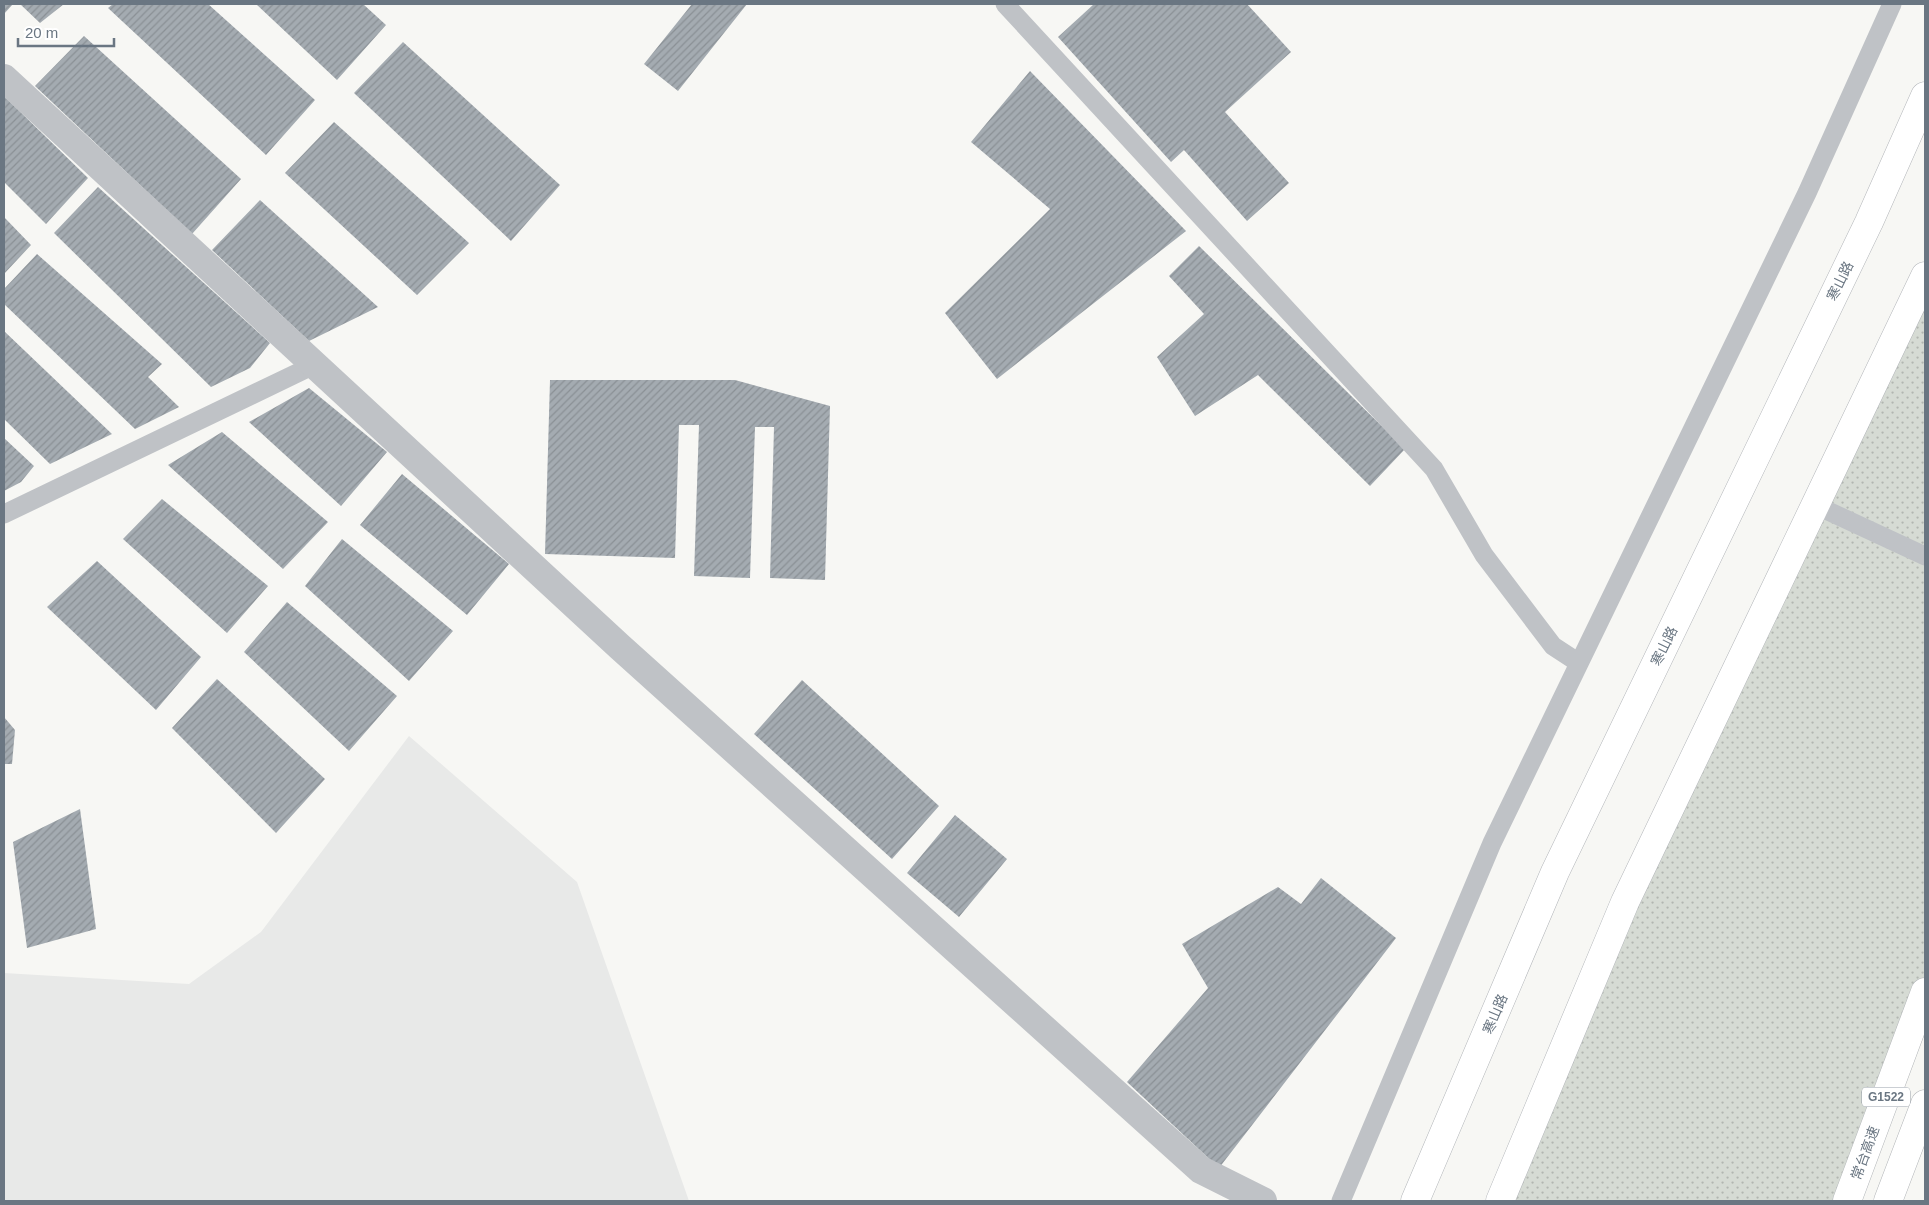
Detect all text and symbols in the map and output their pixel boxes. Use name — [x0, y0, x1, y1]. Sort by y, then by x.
scale bar — [18, 15, 114, 47]
text: 20 m — [25, 24, 58, 41]
street label: 寒山路 — [1824, 259, 1856, 303]
street label: 寒山路 — [1648, 624, 1680, 668]
street label: 寒山路 — [1479, 992, 1511, 1036]
road number: G1522 — [1862, 1088, 1910, 1106]
street label: 常台高速 — [1848, 1124, 1882, 1182]

